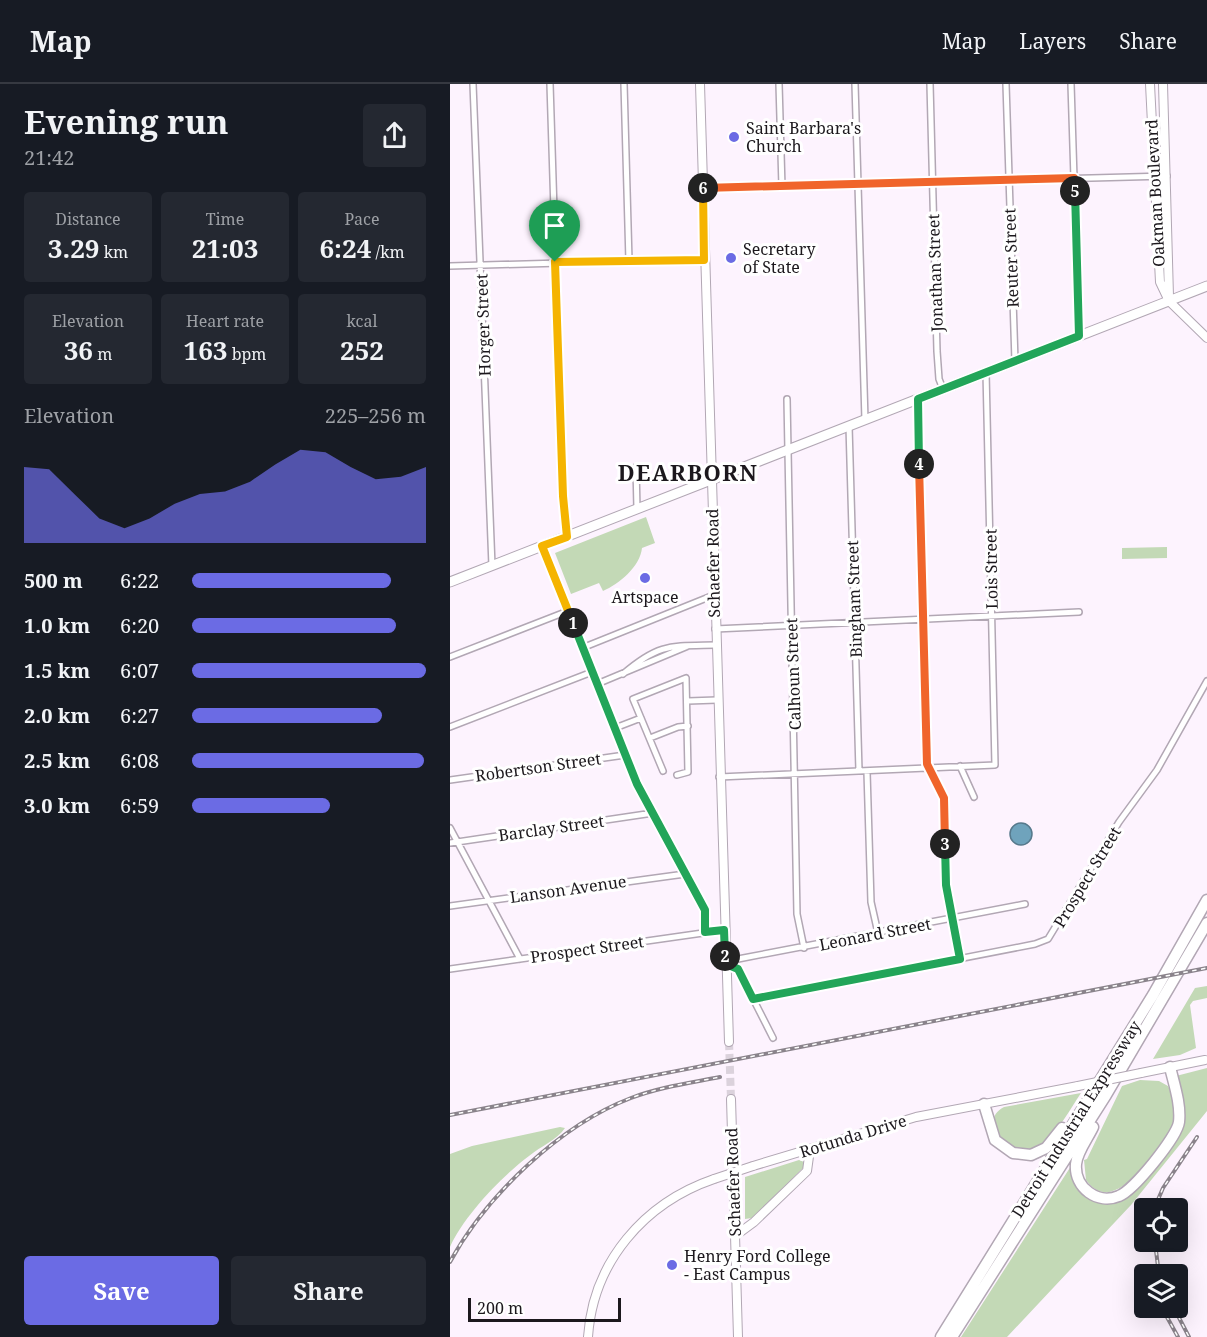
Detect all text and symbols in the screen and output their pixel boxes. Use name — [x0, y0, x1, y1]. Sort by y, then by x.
text: Map — [30, 22, 92, 60]
text: Map — [942, 27, 986, 55]
text: Layers — [1019, 27, 1086, 55]
text: Share — [1119, 27, 1177, 55]
text: Evening run — [24, 99, 228, 144]
button: share — [363, 104, 426, 167]
place label: Saint Barbara's Church — [746, 117, 861, 157]
street label: Oakman Boulevard — [1140, 118, 1170, 267]
marker: Saint Barbara's Church — [727, 130, 741, 144]
text: 21:42 — [24, 144, 74, 171]
pin: 6 — [688, 173, 718, 203]
pin: 5 — [1060, 176, 1090, 206]
text: 6 — [698, 177, 708, 199]
text: 5 — [1070, 180, 1080, 202]
pin — [529, 200, 580, 262]
street label: Reuter Street — [998, 207, 1024, 308]
text: Distance — [55, 208, 121, 230]
text: Time — [206, 208, 244, 230]
text: Pace — [344, 208, 380, 230]
icon: arrive — [538, 209, 571, 242]
street label: Jonathan Street — [922, 213, 948, 333]
text: 3.29 — [48, 230, 100, 266]
text: 21:03 — [192, 230, 258, 266]
text: 6:24 — [319, 230, 371, 266]
place label: Secretary of State — [743, 238, 816, 278]
text: km — [100, 241, 128, 263]
text: /km — [371, 241, 405, 263]
marker: Secretary of State — [724, 251, 738, 265]
street label: Horger Street — [470, 273, 496, 377]
text: Elevation — [52, 310, 124, 332]
text: Heart rate — [186, 310, 264, 332]
text: kcal — [347, 310, 377, 332]
text: 36 — [64, 332, 93, 368]
text: 163 — [183, 332, 228, 368]
text: 252 — [340, 332, 384, 368]
text: m — [93, 343, 112, 365]
text: bpm — [228, 343, 267, 365]
text: Elevation — [24, 402, 114, 429]
text: 225–256 m — [325, 402, 426, 429]
pin: 4 — [904, 449, 934, 479]
text: 4 — [914, 453, 924, 475]
district label: DEARBORN — [618, 457, 758, 487]
street label: Schaefer Road — [701, 508, 725, 618]
street label: Lois Street — [979, 528, 1003, 609]
street label: Bingham Street — [841, 539, 867, 658]
text: 500 m — [24, 567, 83, 594]
text: 6:22 — [120, 567, 159, 594]
marker: Artspace — [638, 571, 652, 585]
place label: Artspace — [612, 586, 678, 608]
pin: 1 — [558, 608, 588, 638]
text: 1.0 km — [24, 612, 90, 639]
text: 6:20 — [120, 612, 159, 639]
text: 1 — [568, 612, 578, 634]
street label: Calhoun Street — [780, 617, 806, 731]
text: 1.5 km — [24, 657, 90, 684]
text: 6:07 — [120, 657, 159, 684]
text: 2.0 km — [24, 702, 90, 729]
text: 6:27 — [120, 702, 159, 729]
text: 2.5 km — [24, 747, 90, 774]
text: 6:08 — [120, 747, 159, 774]
street label: Robertson Street — [474, 747, 603, 787]
text: 3.0 km — [24, 792, 90, 819]
text: 6:59 — [120, 792, 159, 819]
street label: Barclay Street — [497, 810, 606, 846]
street label: Prospect Street — [1048, 822, 1126, 932]
pin: 3 — [930, 829, 960, 859]
text: 3 — [940, 833, 950, 855]
street label: Lanson Avenue — [508, 870, 628, 908]
street label: Leonard Street — [817, 912, 933, 956]
street label: Prospect Street — [529, 930, 645, 968]
pin: 2 — [710, 941, 740, 971]
text: 2 — [720, 945, 730, 967]
street label: Detroit Industrial Expressway — [1006, 1016, 1146, 1222]
street label: Rotunda Drive — [797, 1109, 909, 1163]
street label: Schaefer Road — [720, 1127, 746, 1237]
map controls — [1134, 1198, 1188, 1318]
button: locate — [1134, 1198, 1188, 1252]
place label: Henry Ford College - East Campus — [684, 1245, 831, 1285]
button: Save — [24, 1256, 219, 1325]
button: Share — [231, 1256, 426, 1325]
marker: Henry Ford College - East Campus — [665, 1258, 679, 1272]
button: layers — [1134, 1264, 1188, 1318]
scale bar — [468, 1295, 621, 1322]
text: 200 m — [477, 1297, 523, 1319]

